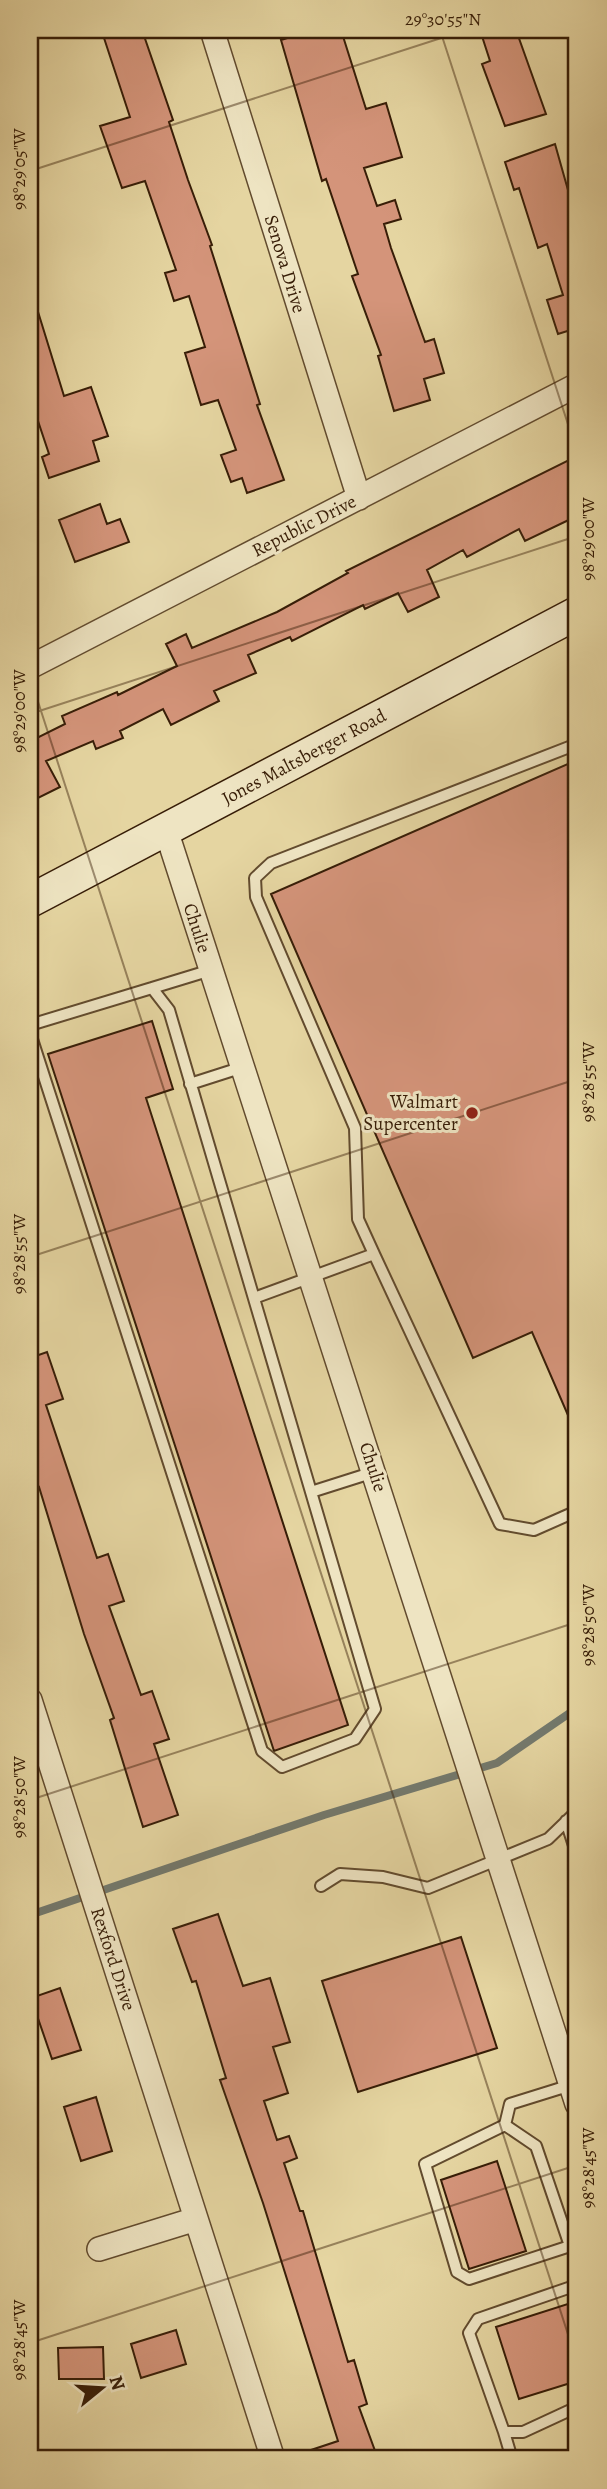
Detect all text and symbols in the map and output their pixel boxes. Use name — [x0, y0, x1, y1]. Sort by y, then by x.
text: 29°30'55"N — [405, 7, 481, 31]
text: 98°29'05"W — [7, 128, 31, 210]
street label: Senova Drive — [258, 212, 312, 316]
street label: Republic Drive — [247, 489, 361, 563]
text: 98°29'00"W — [576, 497, 600, 581]
text: 98°29'00"W — [7, 669, 31, 753]
street label: Jones Maltsberger Road — [217, 702, 391, 811]
street label: Chulie — [177, 900, 217, 956]
text: 98°28'55"W — [576, 1042, 600, 1122]
place label: Walmart Supercenter — [363, 1089, 458, 1137]
marker: Walmart Supercenter — [464, 1105, 480, 1121]
text: 98°28'55"W — [7, 1214, 31, 1294]
street label: Chulie — [353, 1439, 393, 1495]
text: 98°28'50"W — [576, 1584, 600, 1666]
text: 98°28'50"W — [7, 1756, 31, 1838]
street label: Rexford Drive — [84, 1904, 142, 2014]
text: 98°28'45"W — [576, 2127, 600, 2208]
text: 98°28'45"W — [7, 2299, 31, 2380]
north arrow — [66, 2352, 136, 2422]
text: N — [103, 2372, 132, 2394]

